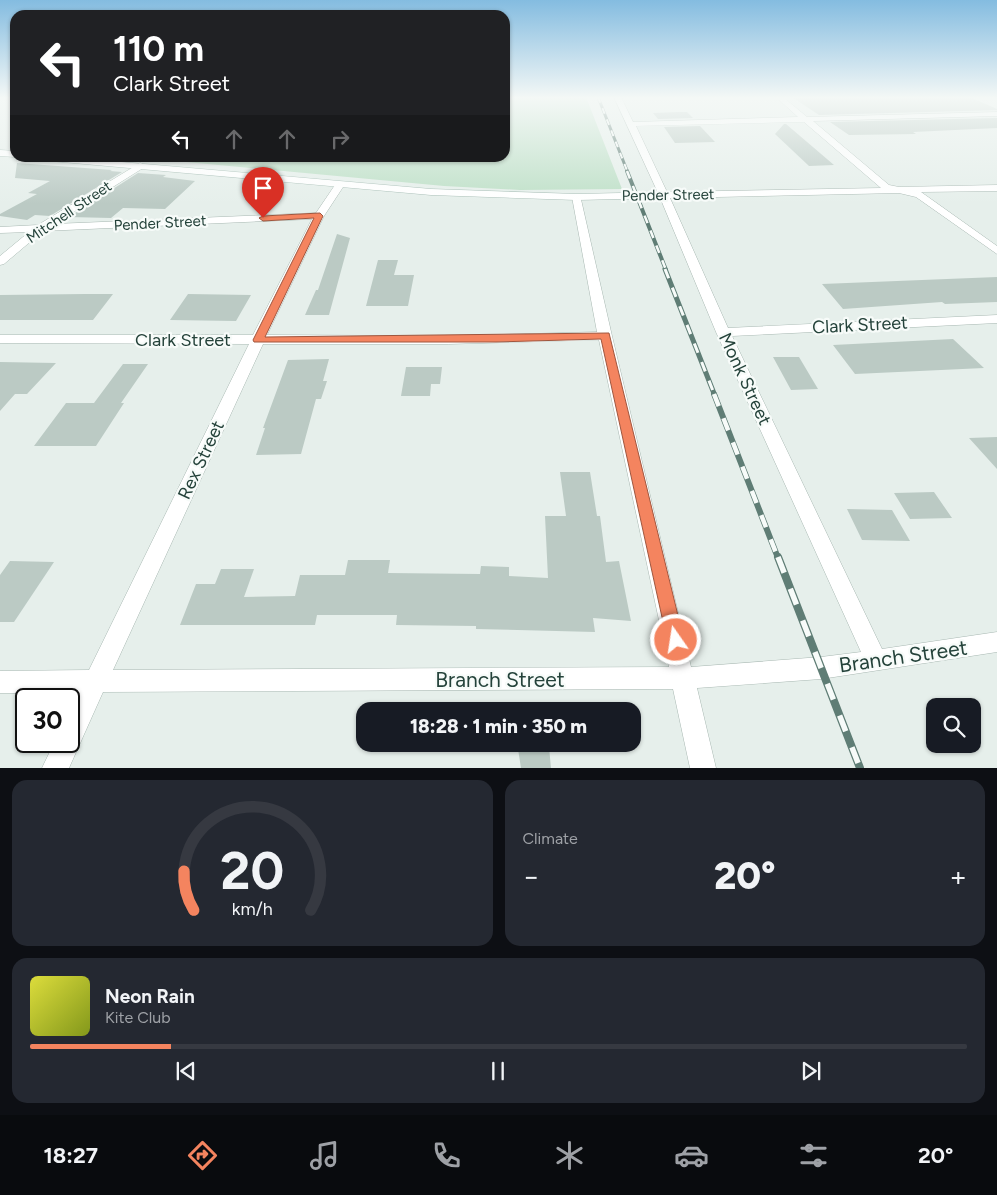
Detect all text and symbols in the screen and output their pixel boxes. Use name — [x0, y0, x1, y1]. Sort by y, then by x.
text: 110 m — [113, 28, 204, 70]
icon: left — [30, 30, 95, 95]
text: Clark Street — [113, 70, 230, 97]
icon: left — [167, 125, 195, 153]
icon: ahead — [220, 125, 248, 153]
icon: ahead — [273, 125, 301, 153]
icon: right — [326, 125, 354, 153]
pin — [242, 167, 284, 218]
icon: arrive — [249, 174, 277, 202]
street label: Mitchell Street — [23, 177, 115, 247]
street label: Pender Street — [621, 185, 715, 205]
street label: Pender Street — [113, 212, 207, 234]
street label: Clark Street — [812, 311, 909, 338]
street label: Clark Street — [135, 329, 231, 351]
street label: Monk Street — [714, 329, 776, 429]
street label: Rex Street — [173, 417, 229, 503]
position arrow — [649, 613, 701, 665]
street label: Branch Street — [837, 635, 969, 677]
street label: Branch Street — [435, 667, 565, 692]
speed limit sign: 30 — [15, 688, 80, 753]
map controls — [926, 698, 981, 753]
button: search — [926, 698, 981, 753]
text: 18:28 · 1 min · 350 m — [410, 715, 587, 738]
text: Climate — [523, 829, 578, 848]
text: 20 — [220, 840, 284, 902]
text: 20° — [714, 853, 776, 899]
text: − — [523, 859, 540, 893]
text: + — [950, 859, 967, 893]
text: km/h — [232, 898, 273, 919]
text: Neon Rain — [105, 985, 195, 1008]
text: Kite Club — [105, 1008, 171, 1027]
icon: previous — [172, 1057, 200, 1085]
icon: pause — [484, 1057, 512, 1085]
icon: next — [797, 1057, 825, 1085]
icon: directions — [185, 1138, 220, 1173]
icon: music — [307, 1138, 342, 1173]
icon: phone — [429, 1138, 464, 1173]
icon: climate — [552, 1138, 587, 1173]
icon: car — [674, 1138, 709, 1173]
icon: filters — [796, 1138, 831, 1173]
text: 18:27 — [44, 1142, 98, 1169]
text: 20° — [918, 1142, 953, 1169]

